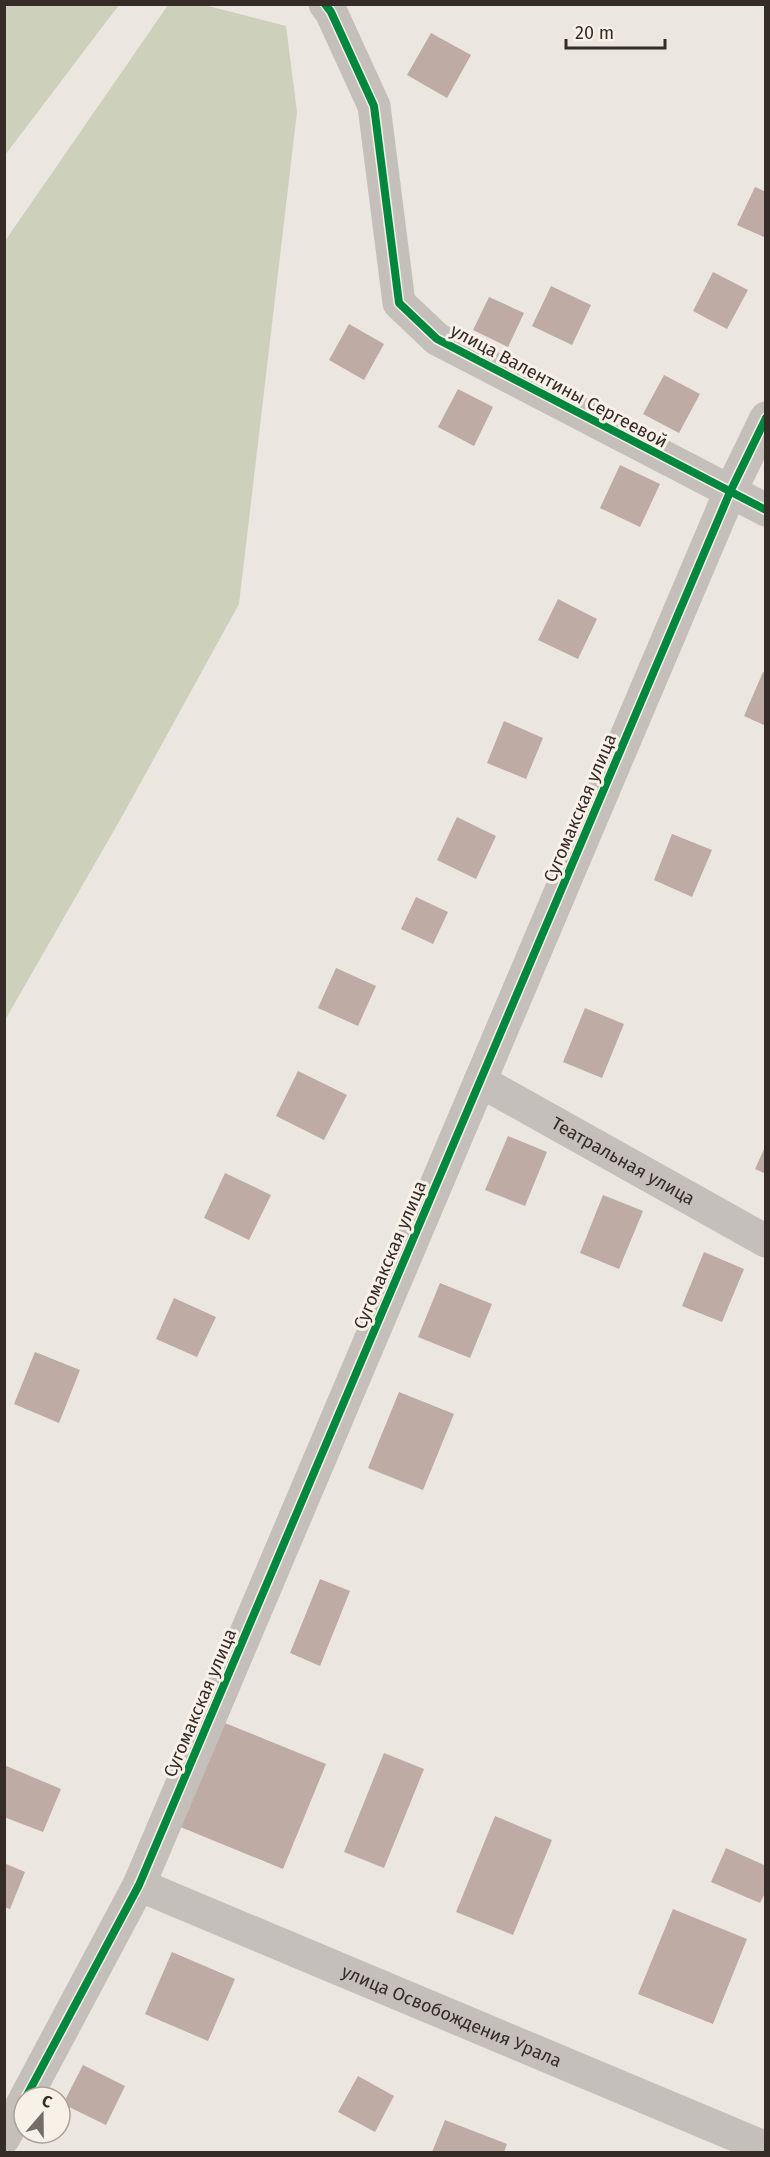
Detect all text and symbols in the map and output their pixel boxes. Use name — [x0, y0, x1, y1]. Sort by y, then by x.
scale bar — [566, 12, 665, 50]
text: 20 m — [575, 22, 614, 44]
street label: улица Валентины Сергеевой — [447, 319, 671, 453]
street label: Сугомакская улица — [539, 730, 621, 886]
street label: Театральная улица — [548, 1112, 699, 1210]
street label: Сугомакская улица — [349, 1177, 431, 1333]
street label: Сугомакская улица — [159, 1625, 241, 1781]
street label: улица Освобождения Урала — [338, 1960, 565, 2072]
north arrow — [12, 2085, 72, 2145]
text: С — [39, 2091, 55, 2112]

